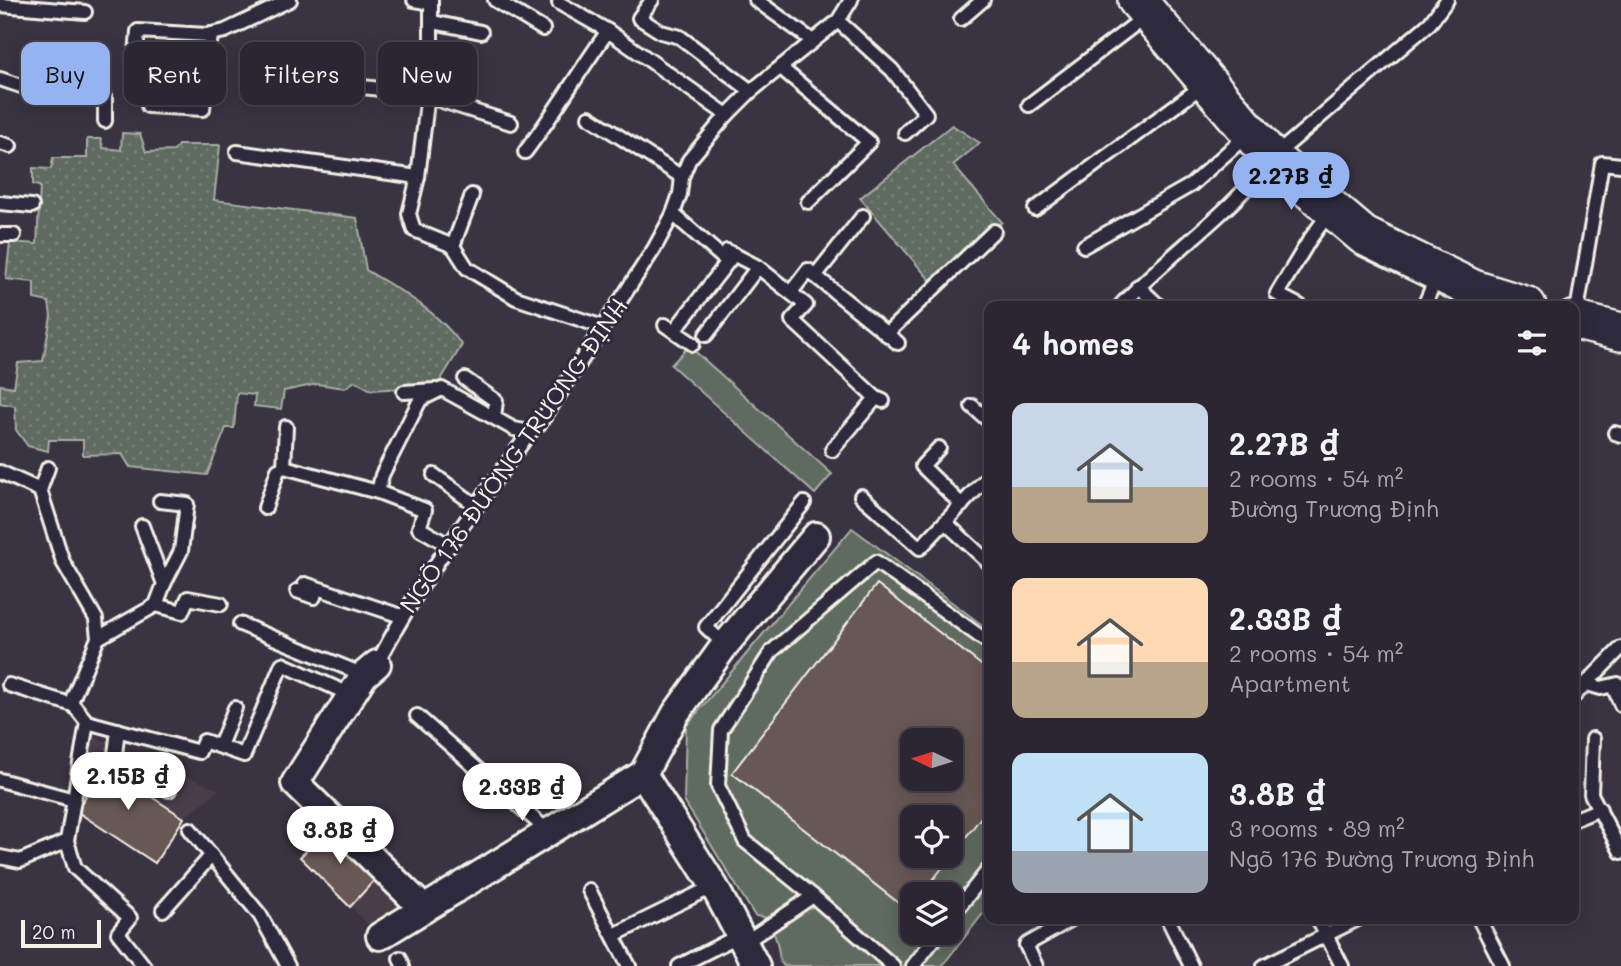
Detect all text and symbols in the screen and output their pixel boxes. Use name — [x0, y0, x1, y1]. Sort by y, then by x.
chip: Buy — [21, 42, 110, 105]
chip: Rent — [124, 42, 226, 105]
chip: Filters — [240, 42, 364, 105]
chip: New — [378, 42, 477, 105]
pin: 2.27B ₫ — [1226, 152, 1356, 212]
text: 2.27B ₫ — [1249, 160, 1333, 190]
street label: NGÕ 176 ĐƯỜNG TRƯƠNG ĐỊNH — [392, 291, 634, 619]
text: 4 homes — [1012, 323, 1134, 363]
icon: filters — [1513, 324, 1551, 362]
text: 2.27B ₫ — [1229, 423, 1340, 463]
icon: home — [1068, 431, 1152, 515]
text: 2 rooms · 54 m² — [1229, 463, 1404, 493]
text: Đường Trương Định — [1229, 493, 1439, 523]
text: 2.33B ₫ — [1229, 598, 1342, 638]
icon: home — [1068, 606, 1152, 690]
text: 2 rooms · 54 m² — [1229, 638, 1404, 668]
text: Apartment — [1229, 668, 1351, 698]
north arrow — [900, 728, 962, 791]
map controls — [900, 728, 963, 945]
pin: 2.15B ₫ — [63, 752, 193, 812]
text: 2.15B ₫ — [87, 760, 169, 790]
pin: 2.33B ₫ — [457, 764, 587, 823]
text: 2.33B ₫ — [479, 771, 565, 801]
text: 3.8B ₫ — [1229, 773, 1326, 813]
icon: home — [1068, 781, 1152, 865]
button: locate — [900, 805, 963, 868]
pin: 3.8B ₫ — [283, 806, 397, 866]
text: 3 rooms · 89 m² — [1229, 813, 1405, 843]
text: 3.8B ₫ — [303, 814, 377, 844]
text: Ngõ 176 Đường Trương Định — [1229, 843, 1534, 873]
button: layers — [900, 882, 963, 945]
scale bar — [21, 917, 102, 949]
text: 20 m — [32, 919, 76, 944]

